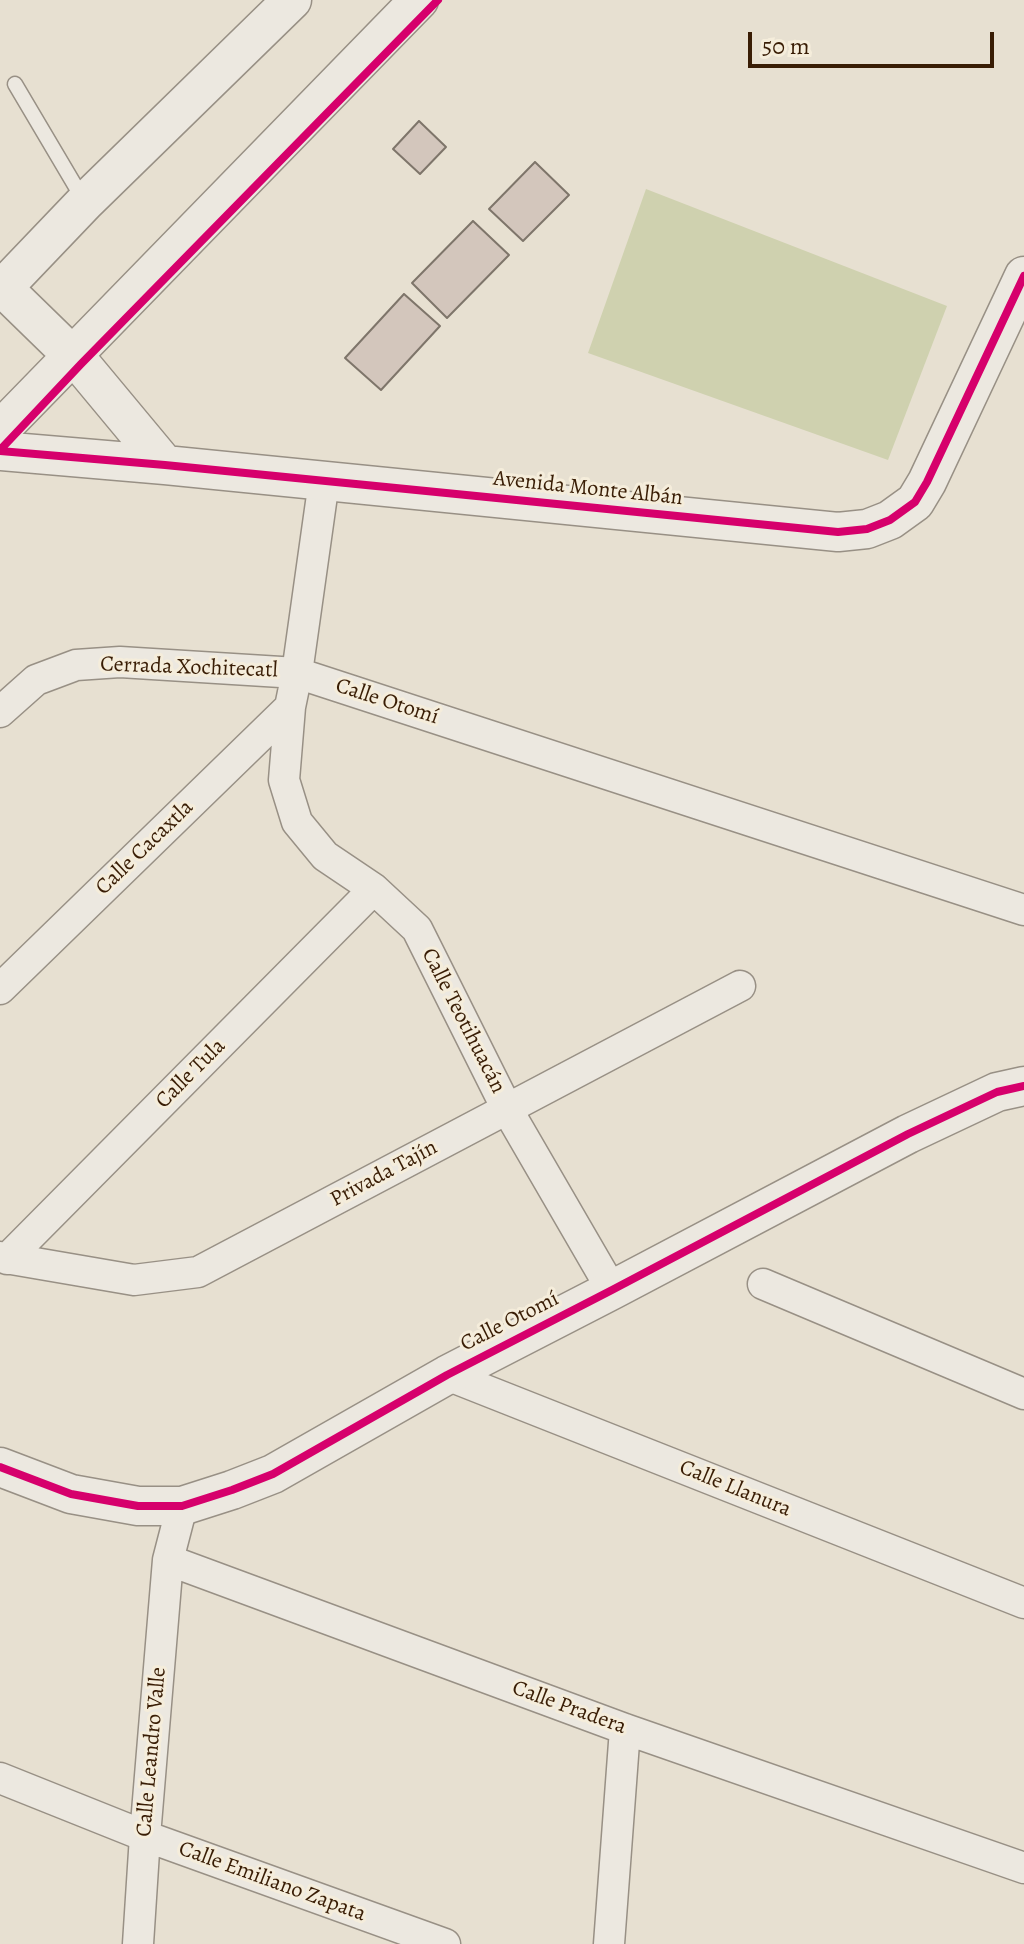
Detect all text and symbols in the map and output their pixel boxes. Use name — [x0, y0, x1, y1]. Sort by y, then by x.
scale bar — [752, 16, 998, 66]
text: 50 m — [762, 30, 810, 62]
street label: Avenida Monte Albán — [492, 466, 684, 512]
street label: Cerrada Xochitecatl — [100, 652, 278, 684]
street label: Calle Otomí — [332, 673, 442, 731]
street label: Calle Cacaxtla — [91, 795, 199, 901]
street label: Calle Teotihuacán — [415, 944, 511, 1098]
street label: Calle Tula — [151, 1034, 231, 1114]
street label: Privada Tajín — [326, 1135, 442, 1213]
street label: Calle Otomí — [456, 1286, 564, 1358]
street label: Calle Llanura — [675, 1455, 795, 1523]
street label: Calle Leandro Valle — [131, 1666, 173, 1838]
street label: Calle Pradera — [508, 1675, 630, 1741]
street label: Calle Emiliano Zapata — [175, 1836, 369, 1928]

